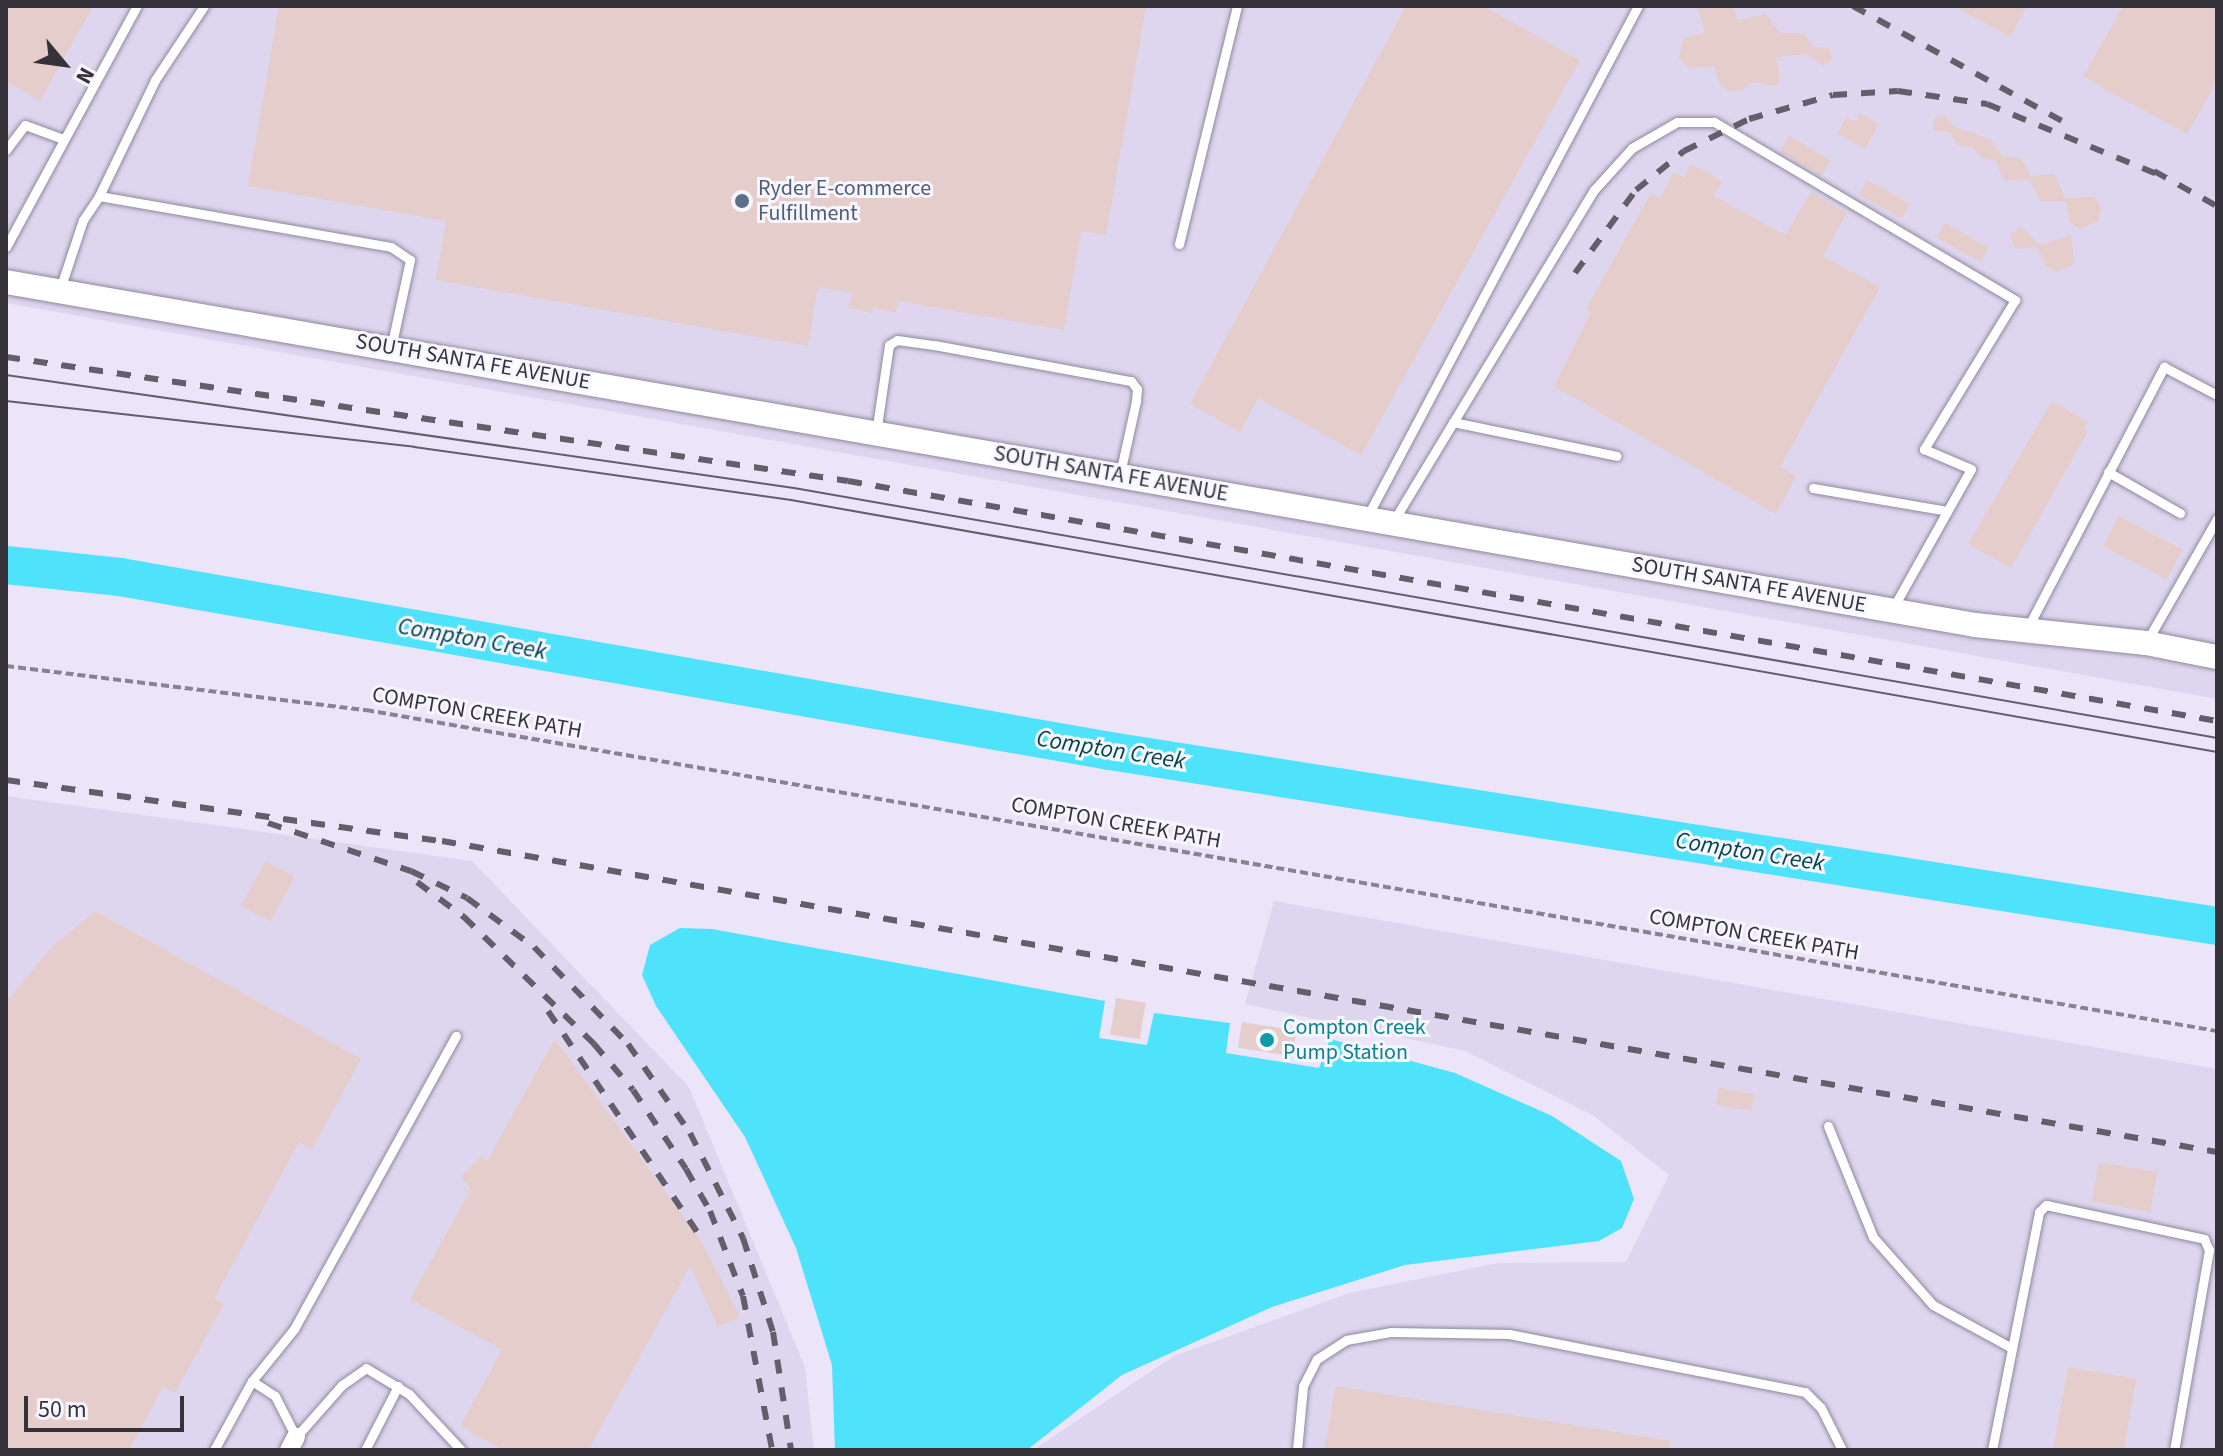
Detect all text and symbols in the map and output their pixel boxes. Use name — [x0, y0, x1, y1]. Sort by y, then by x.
north arrow — [24, 24, 104, 104]
text: N — [67, 61, 103, 90]
place label: Ryder E-commerce Fulfillment — [758, 175, 931, 226]
marker: Ryder E-commerce Fulfillment — [733, 192, 751, 210]
street label: SOUTH SANTA FE AVENUE — [354, 328, 592, 396]
street label: SOUTH SANTA FE AVENUE — [992, 440, 1230, 508]
street label: SOUTH SANTA FE AVENUE — [1630, 551, 1868, 619]
water label: Compton Creek — [395, 612, 549, 666]
street label: COMPTON CREEK PATH — [370, 682, 584, 744]
water label: Compton Creek — [1034, 724, 1188, 776]
street label: COMPTON CREEK PATH — [1009, 792, 1223, 854]
water label: Compton Creek — [1673, 826, 1827, 878]
street label: COMPTON CREEK PATH — [1647, 904, 1861, 966]
place label: Compton Creek Pump Station — [1283, 1014, 1426, 1066]
marker: Compton Creek Pump Station — [1258, 1031, 1276, 1049]
scale bar — [28, 1380, 188, 1430]
text: 50 m — [38, 1392, 87, 1427]

